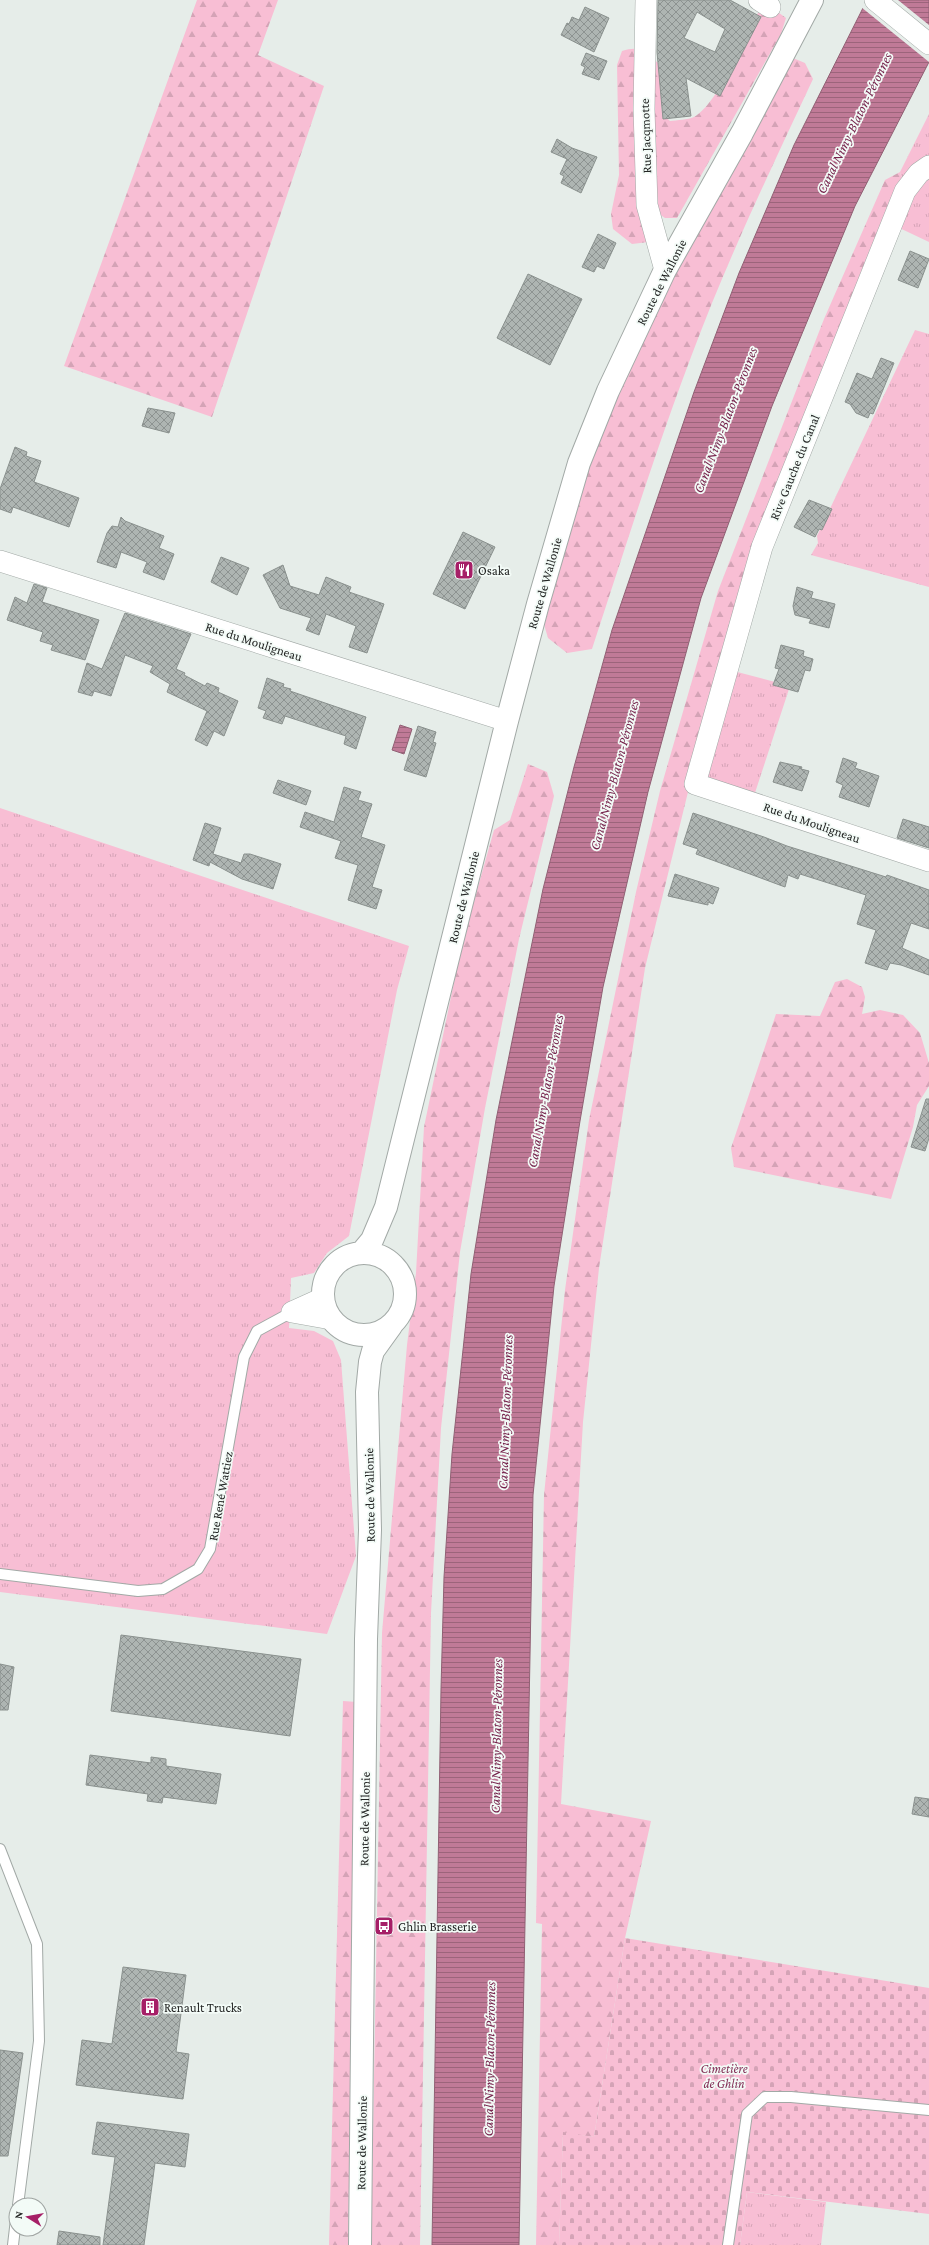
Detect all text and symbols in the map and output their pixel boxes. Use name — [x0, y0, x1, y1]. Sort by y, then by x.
water label: Canal Nimy-Blaton-Péronnes — [813, 49, 895, 196]
street label: Rue Jacqmotte — [637, 98, 654, 174]
street label: Route de Wallonie — [633, 236, 690, 328]
water label: Canal Nimy-Blaton-Péronnes — [690, 344, 760, 495]
street label: Rive Gauche du Canal — [766, 412, 823, 522]
street label: Route de Wallonie — [524, 535, 565, 631]
restaurant icon: Osaka — [453, 559, 475, 581]
place label: Osaka — [478, 563, 510, 578]
street label: Rue du Mouligneau — [203, 619, 304, 664]
water label: Canal Nimy-Blaton-Péronnes — [586, 697, 642, 852]
street label: Rue du Mouligneau — [762, 799, 862, 846]
street label: Route de Wallonie — [445, 849, 482, 945]
water label: Canal Nimy-Blaton-Péronnes — [524, 1013, 566, 1169]
water label: Canal Nimy-Blaton-Péronnes — [494, 1334, 516, 1490]
street label: Route de Wallonie — [361, 1447, 378, 1542]
street label: Rue René Wattiez — [205, 1450, 236, 1542]
water label: Canal Nimy-Blaton-Péronnes — [487, 1658, 505, 1814]
street label: Route de Wallonie — [356, 1771, 373, 1866]
bus stop icon: Ghlin Brasserie — [373, 1915, 395, 1937]
place label: Ghlin Brasserie — [398, 1919, 477, 1934]
water label: Canal Nimy-Blaton-Péronnes — [480, 1981, 498, 2137]
building icon: Renault Trucks — [139, 1996, 161, 2018]
place label: Renault Trucks — [164, 2000, 242, 2015]
park label: Cimetière de Ghlin — [700, 2061, 748, 2091]
street label: Route de Wallonie — [353, 2095, 370, 2190]
north arrow — [8, 2197, 48, 2237]
text: N — [12, 2210, 25, 2220]

